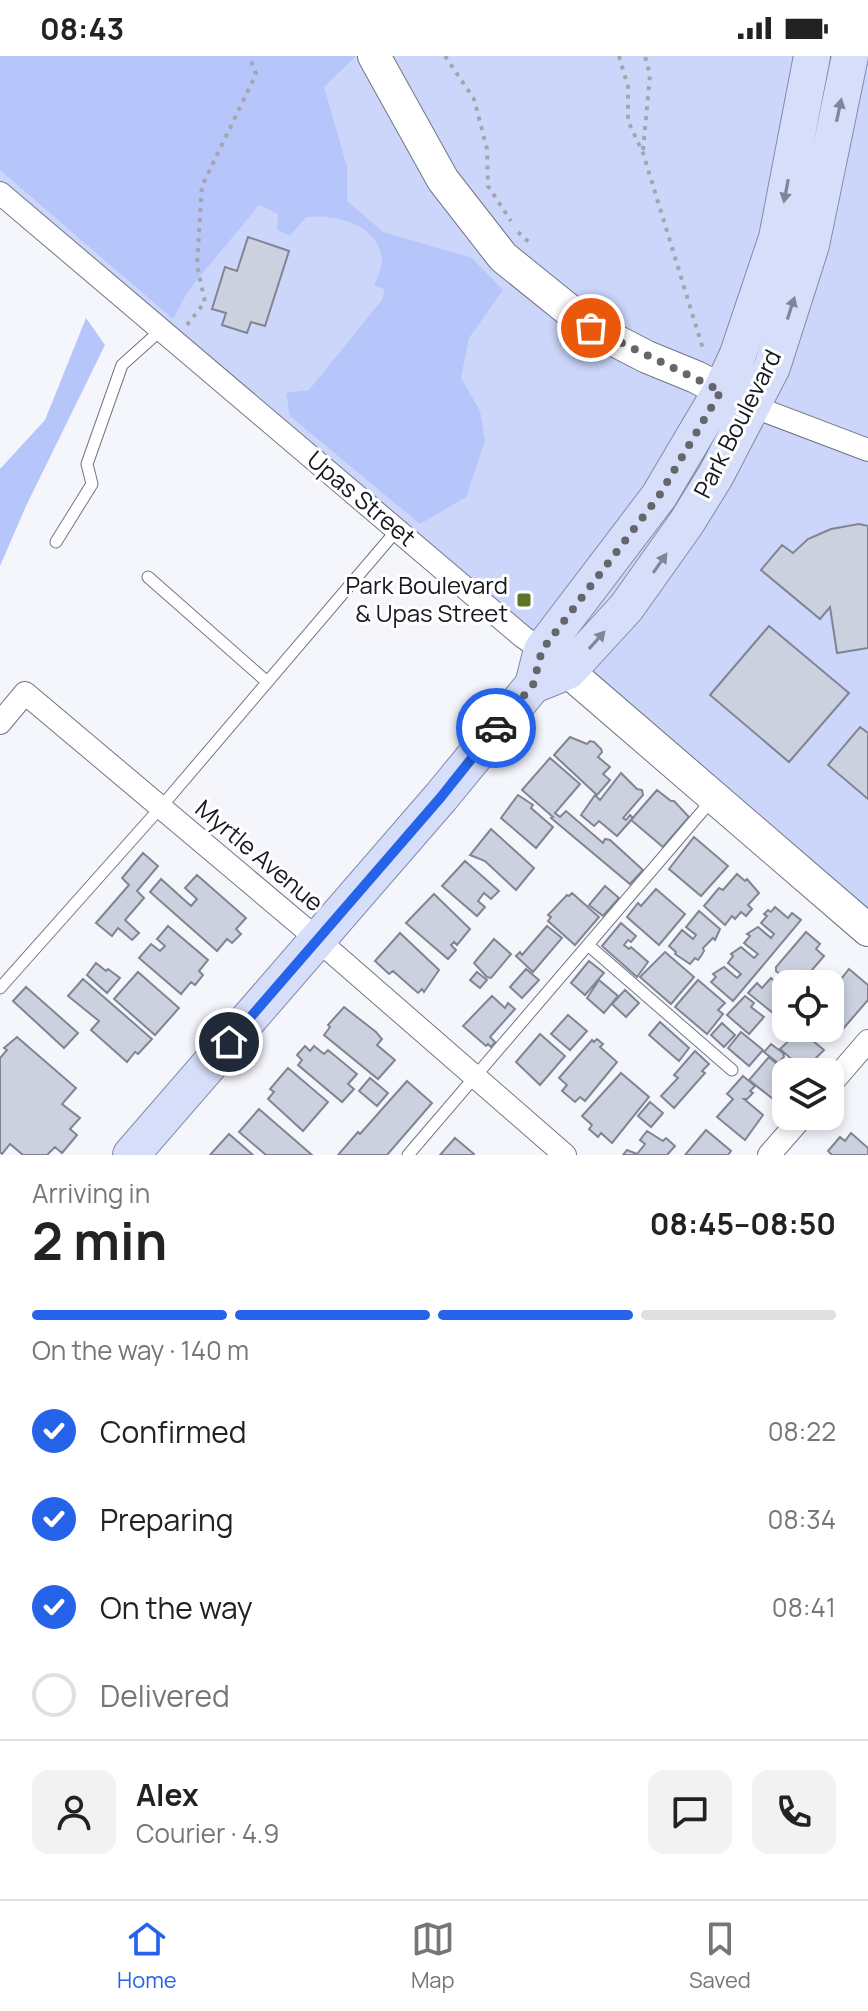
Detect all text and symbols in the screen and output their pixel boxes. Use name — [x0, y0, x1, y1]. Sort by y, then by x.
text: 08:43 — [40, 8, 124, 49]
one-way arrow — [833, 97, 846, 122]
one-way arrow — [779, 179, 791, 204]
pin — [557, 294, 625, 362]
one-way arrow — [785, 296, 798, 320]
icon: bag — [569, 306, 613, 350]
street label: Park Boulevard — [685, 343, 788, 503]
street label: Upas Street — [301, 443, 423, 553]
one-way arrow — [652, 552, 668, 574]
place label: Park Boulevard & Upas Street — [346, 568, 508, 629]
marker: Park Boulevard & Upas Street — [515, 591, 533, 609]
one-way arrow — [588, 630, 605, 650]
courier — [456, 688, 536, 768]
icon: car — [474, 706, 518, 750]
street label: Myrtle Avenue — [189, 792, 331, 918]
map controls — [772, 970, 844, 1130]
button: locate — [772, 970, 844, 1042]
pin — [195, 1008, 263, 1076]
icon: home — [207, 1020, 251, 1064]
button: layers — [772, 1058, 844, 1130]
text: Arriving in — [32, 1175, 150, 1211]
text: 08:45–08:50 — [650, 1203, 836, 1244]
text: 2 min — [32, 1205, 167, 1276]
text: On the way · 140 m — [32, 1332, 249, 1368]
icon: check — [32, 1409, 76, 1453]
text: Confirmed — [100, 1411, 247, 1452]
text: 08:22 — [768, 1413, 836, 1449]
icon: check — [32, 1497, 76, 1541]
text: Preparing — [100, 1499, 234, 1540]
text: 08:34 — [768, 1501, 836, 1537]
icon: check — [32, 1585, 76, 1629]
text: On the way — [100, 1587, 253, 1628]
text: 08:41 — [772, 1589, 836, 1625]
text: Delivered — [100, 1675, 230, 1716]
button: person — [32, 1770, 116, 1854]
button: chat — [648, 1770, 732, 1854]
button: phone — [752, 1770, 836, 1854]
text: Alex — [136, 1774, 199, 1815]
text: Courier · 4.9 — [136, 1815, 279, 1851]
tab: Home — [117, 1917, 177, 1995]
tab: Map — [411, 1917, 455, 1995]
tab: Saved — [689, 1917, 751, 1995]

